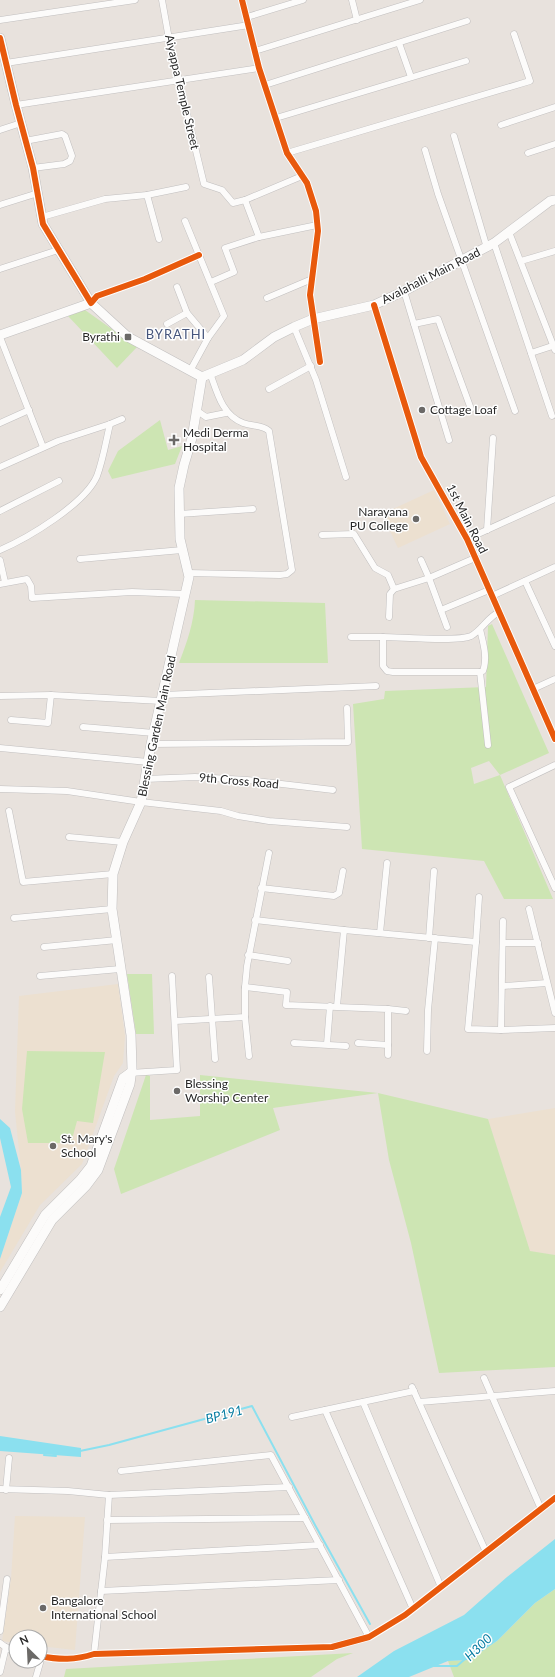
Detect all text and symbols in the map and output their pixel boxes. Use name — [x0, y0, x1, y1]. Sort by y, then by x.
street label: Aiyappa Temple Street — [162, 33, 203, 152]
street label: Avalahalli Main Road — [379, 244, 483, 307]
district label: BYRATHI — [146, 326, 206, 342]
place label: Byrathi — [82, 329, 120, 344]
marker: Byrathi — [123, 332, 133, 342]
place label: Cottage Loaf — [430, 402, 498, 417]
marker: Cottage Loaf — [417, 405, 427, 415]
place label: Medi Derma Hospital — [183, 425, 249, 454]
marker: Medi Derma Hospital — [168, 434, 180, 446]
street label: 1st Main Road — [444, 482, 491, 556]
place label: Narayana PU College — [350, 504, 408, 533]
marker: Narayana PU College — [411, 514, 421, 524]
street label: Blessing Garden Main Road — [134, 654, 179, 798]
street label: 9th Cross Road — [199, 770, 280, 791]
place label: Blessing Worship Center — [185, 1076, 269, 1105]
marker: Blessing Worship Center — [172, 1086, 182, 1096]
place label: St. Mary's School — [61, 1131, 112, 1160]
marker: St. Mary's School — [48, 1141, 58, 1151]
water label: BP191 — [204, 1401, 244, 1427]
place label: Bangalore International School — [51, 1593, 157, 1622]
marker: Bangalore International School — [38, 1603, 48, 1613]
north arrow — [8, 1629, 48, 1669]
water label: H300 — [461, 1630, 495, 1664]
text: N — [17, 1632, 30, 1647]

